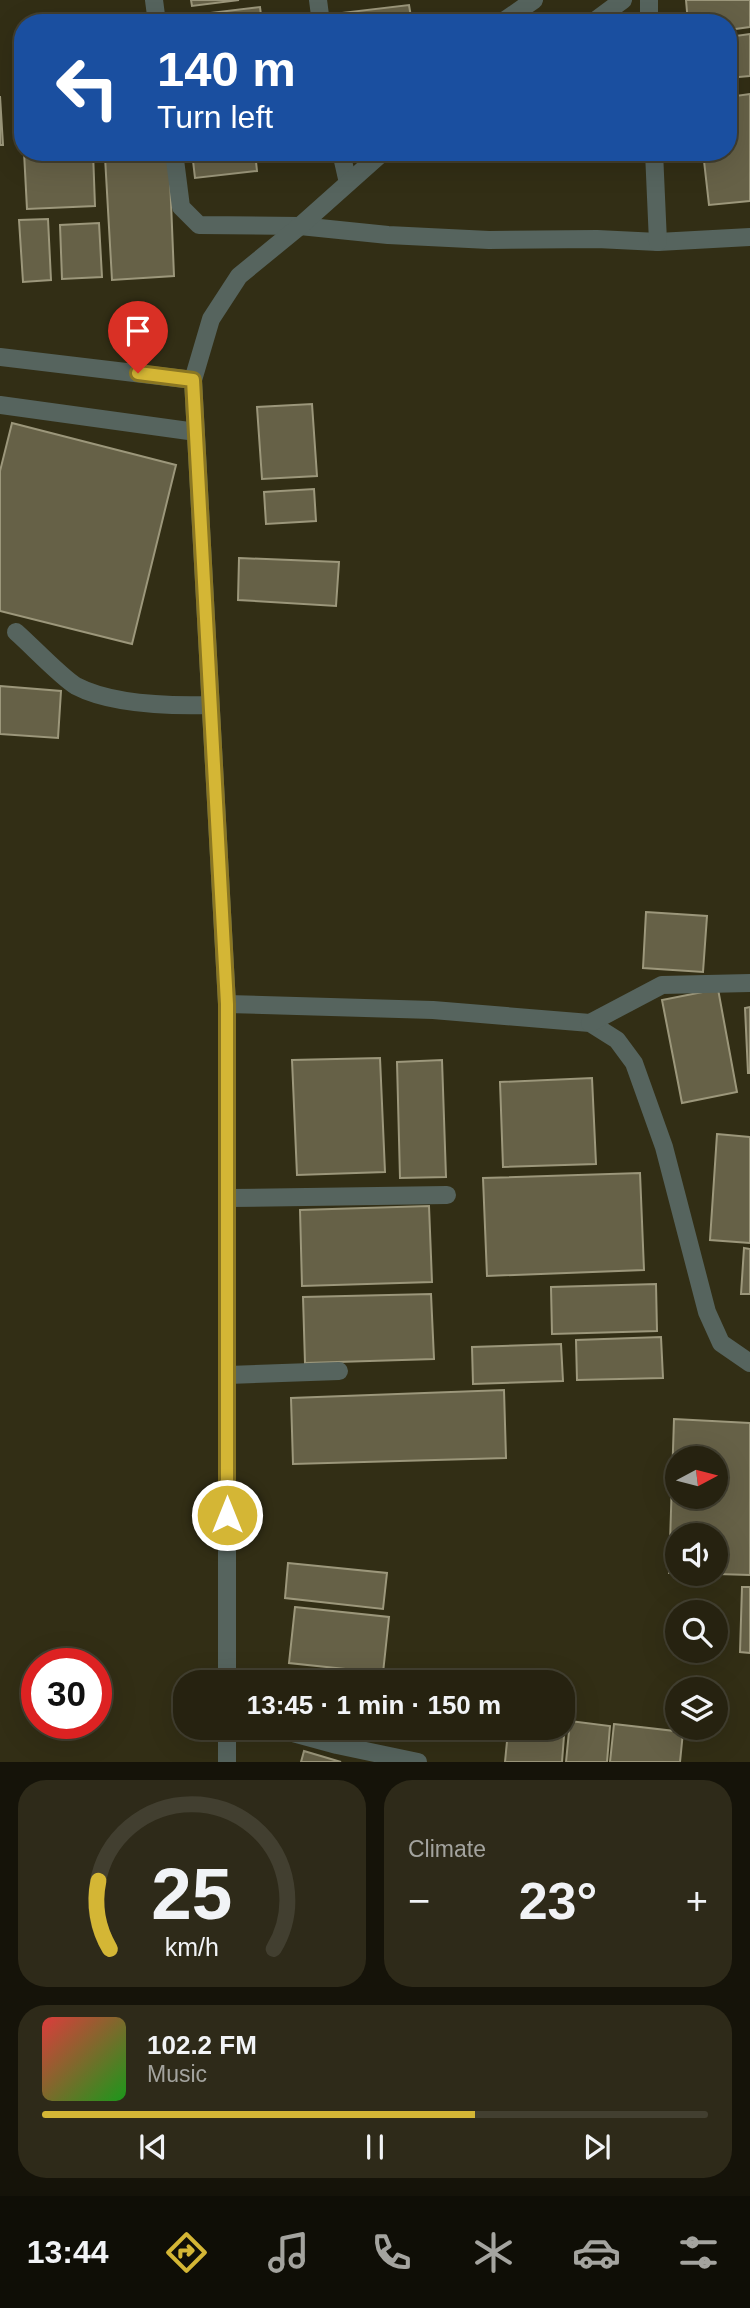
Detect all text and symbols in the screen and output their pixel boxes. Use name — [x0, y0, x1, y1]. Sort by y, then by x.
icon: left — [42, 42, 133, 133]
text: 140 m — [157, 42, 296, 96]
text: Turn left — [157, 99, 273, 135]
pin — [108, 301, 168, 373]
icon: arrive — [119, 312, 157, 350]
north arrow — [665, 1446, 728, 1508]
map controls — [665, 1446, 728, 1740]
position arrow — [190, 1478, 264, 1552]
button: sound — [665, 1523, 728, 1586]
button: search — [665, 1600, 728, 1663]
speed limit sign: 30 — [21, 1648, 112, 1739]
button: layers — [665, 1677, 728, 1740]
text: 13:45 · 1 min · 150 m — [247, 1690, 501, 1720]
text: Climate — [408, 1836, 486, 1862]
text: 25 — [152, 1854, 232, 1935]
text: 23° — [519, 1872, 597, 1930]
text: − — [408, 1880, 430, 1922]
text: + — [686, 1880, 708, 1922]
text: km/h — [165, 1933, 219, 1961]
text: 102.2 FM — [147, 2030, 257, 2060]
text: Music — [147, 2061, 207, 2087]
icon: previous — [134, 2128, 172, 2166]
icon: pause — [356, 2128, 394, 2166]
icon: next — [578, 2128, 616, 2166]
icon: directions — [162, 2228, 211, 2277]
icon: music — [264, 2228, 313, 2277]
icon: phone — [367, 2228, 416, 2277]
icon: climate — [469, 2228, 518, 2277]
icon: car — [572, 2228, 621, 2277]
icon: filters — [674, 2228, 723, 2277]
text: 13:44 — [27, 2234, 109, 2270]

